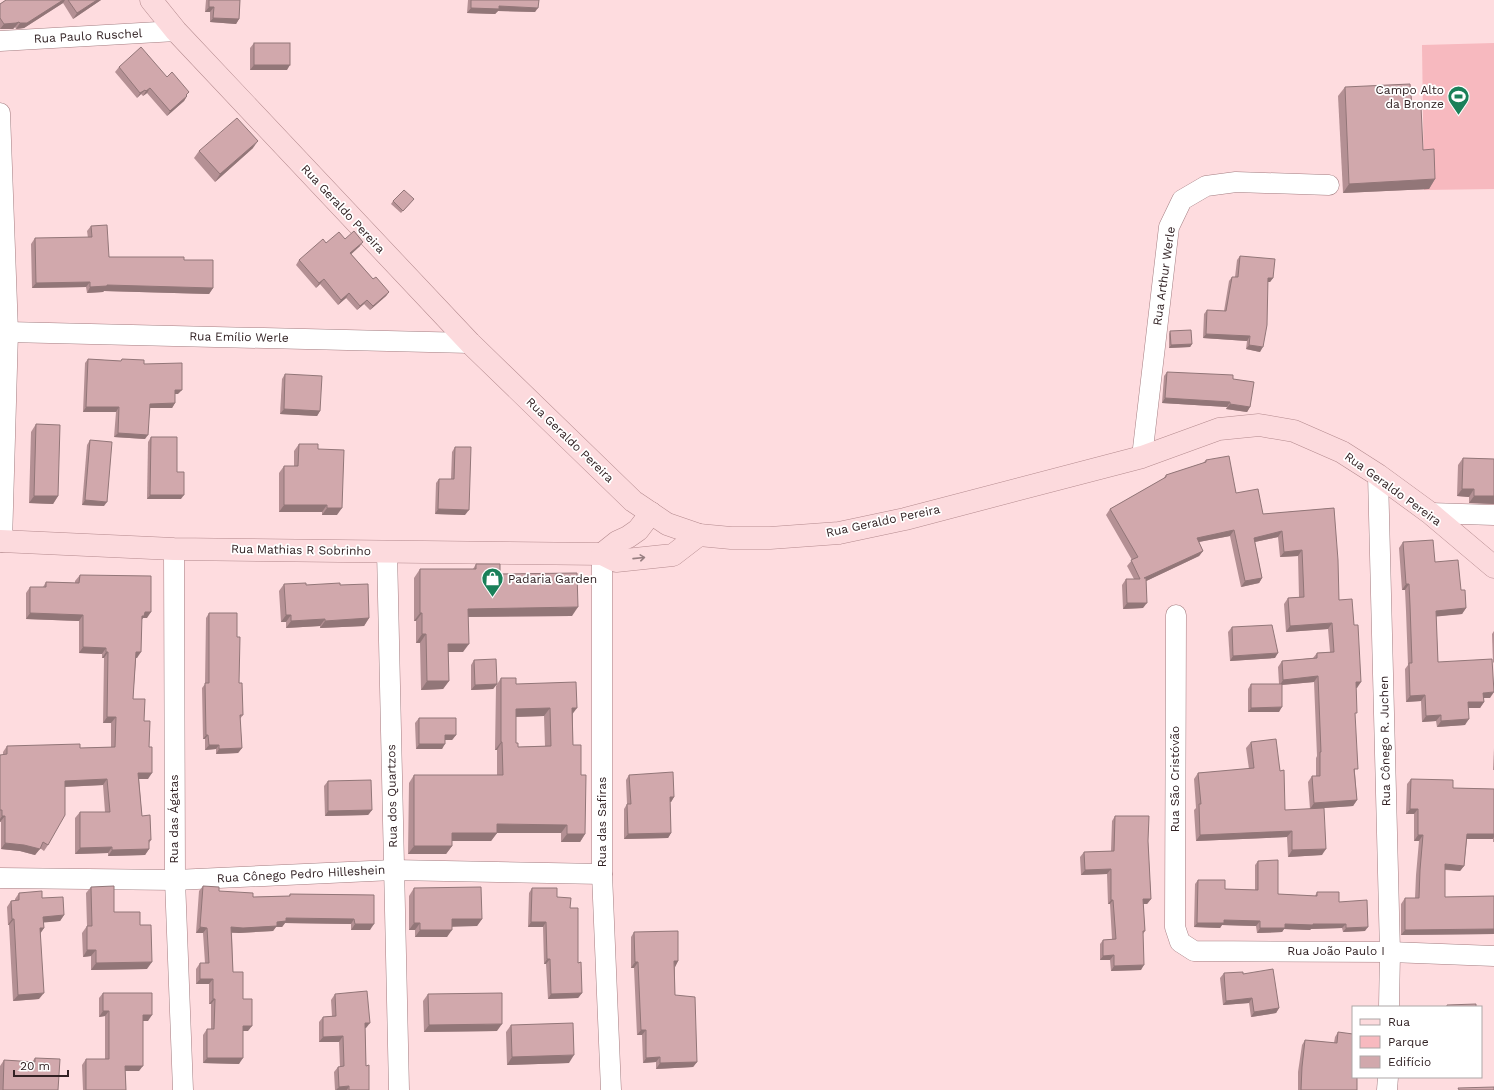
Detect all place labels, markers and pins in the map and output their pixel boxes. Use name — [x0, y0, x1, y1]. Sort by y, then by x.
place label: Campo Alto da Bronze — [1376, 83, 1444, 111]
sports icon: Campo Alto da Bronze — [1446, 84, 1472, 117]
shop icon: Padaria Garden — [480, 566, 506, 599]
place label: Padaria Garden — [508, 572, 597, 586]

